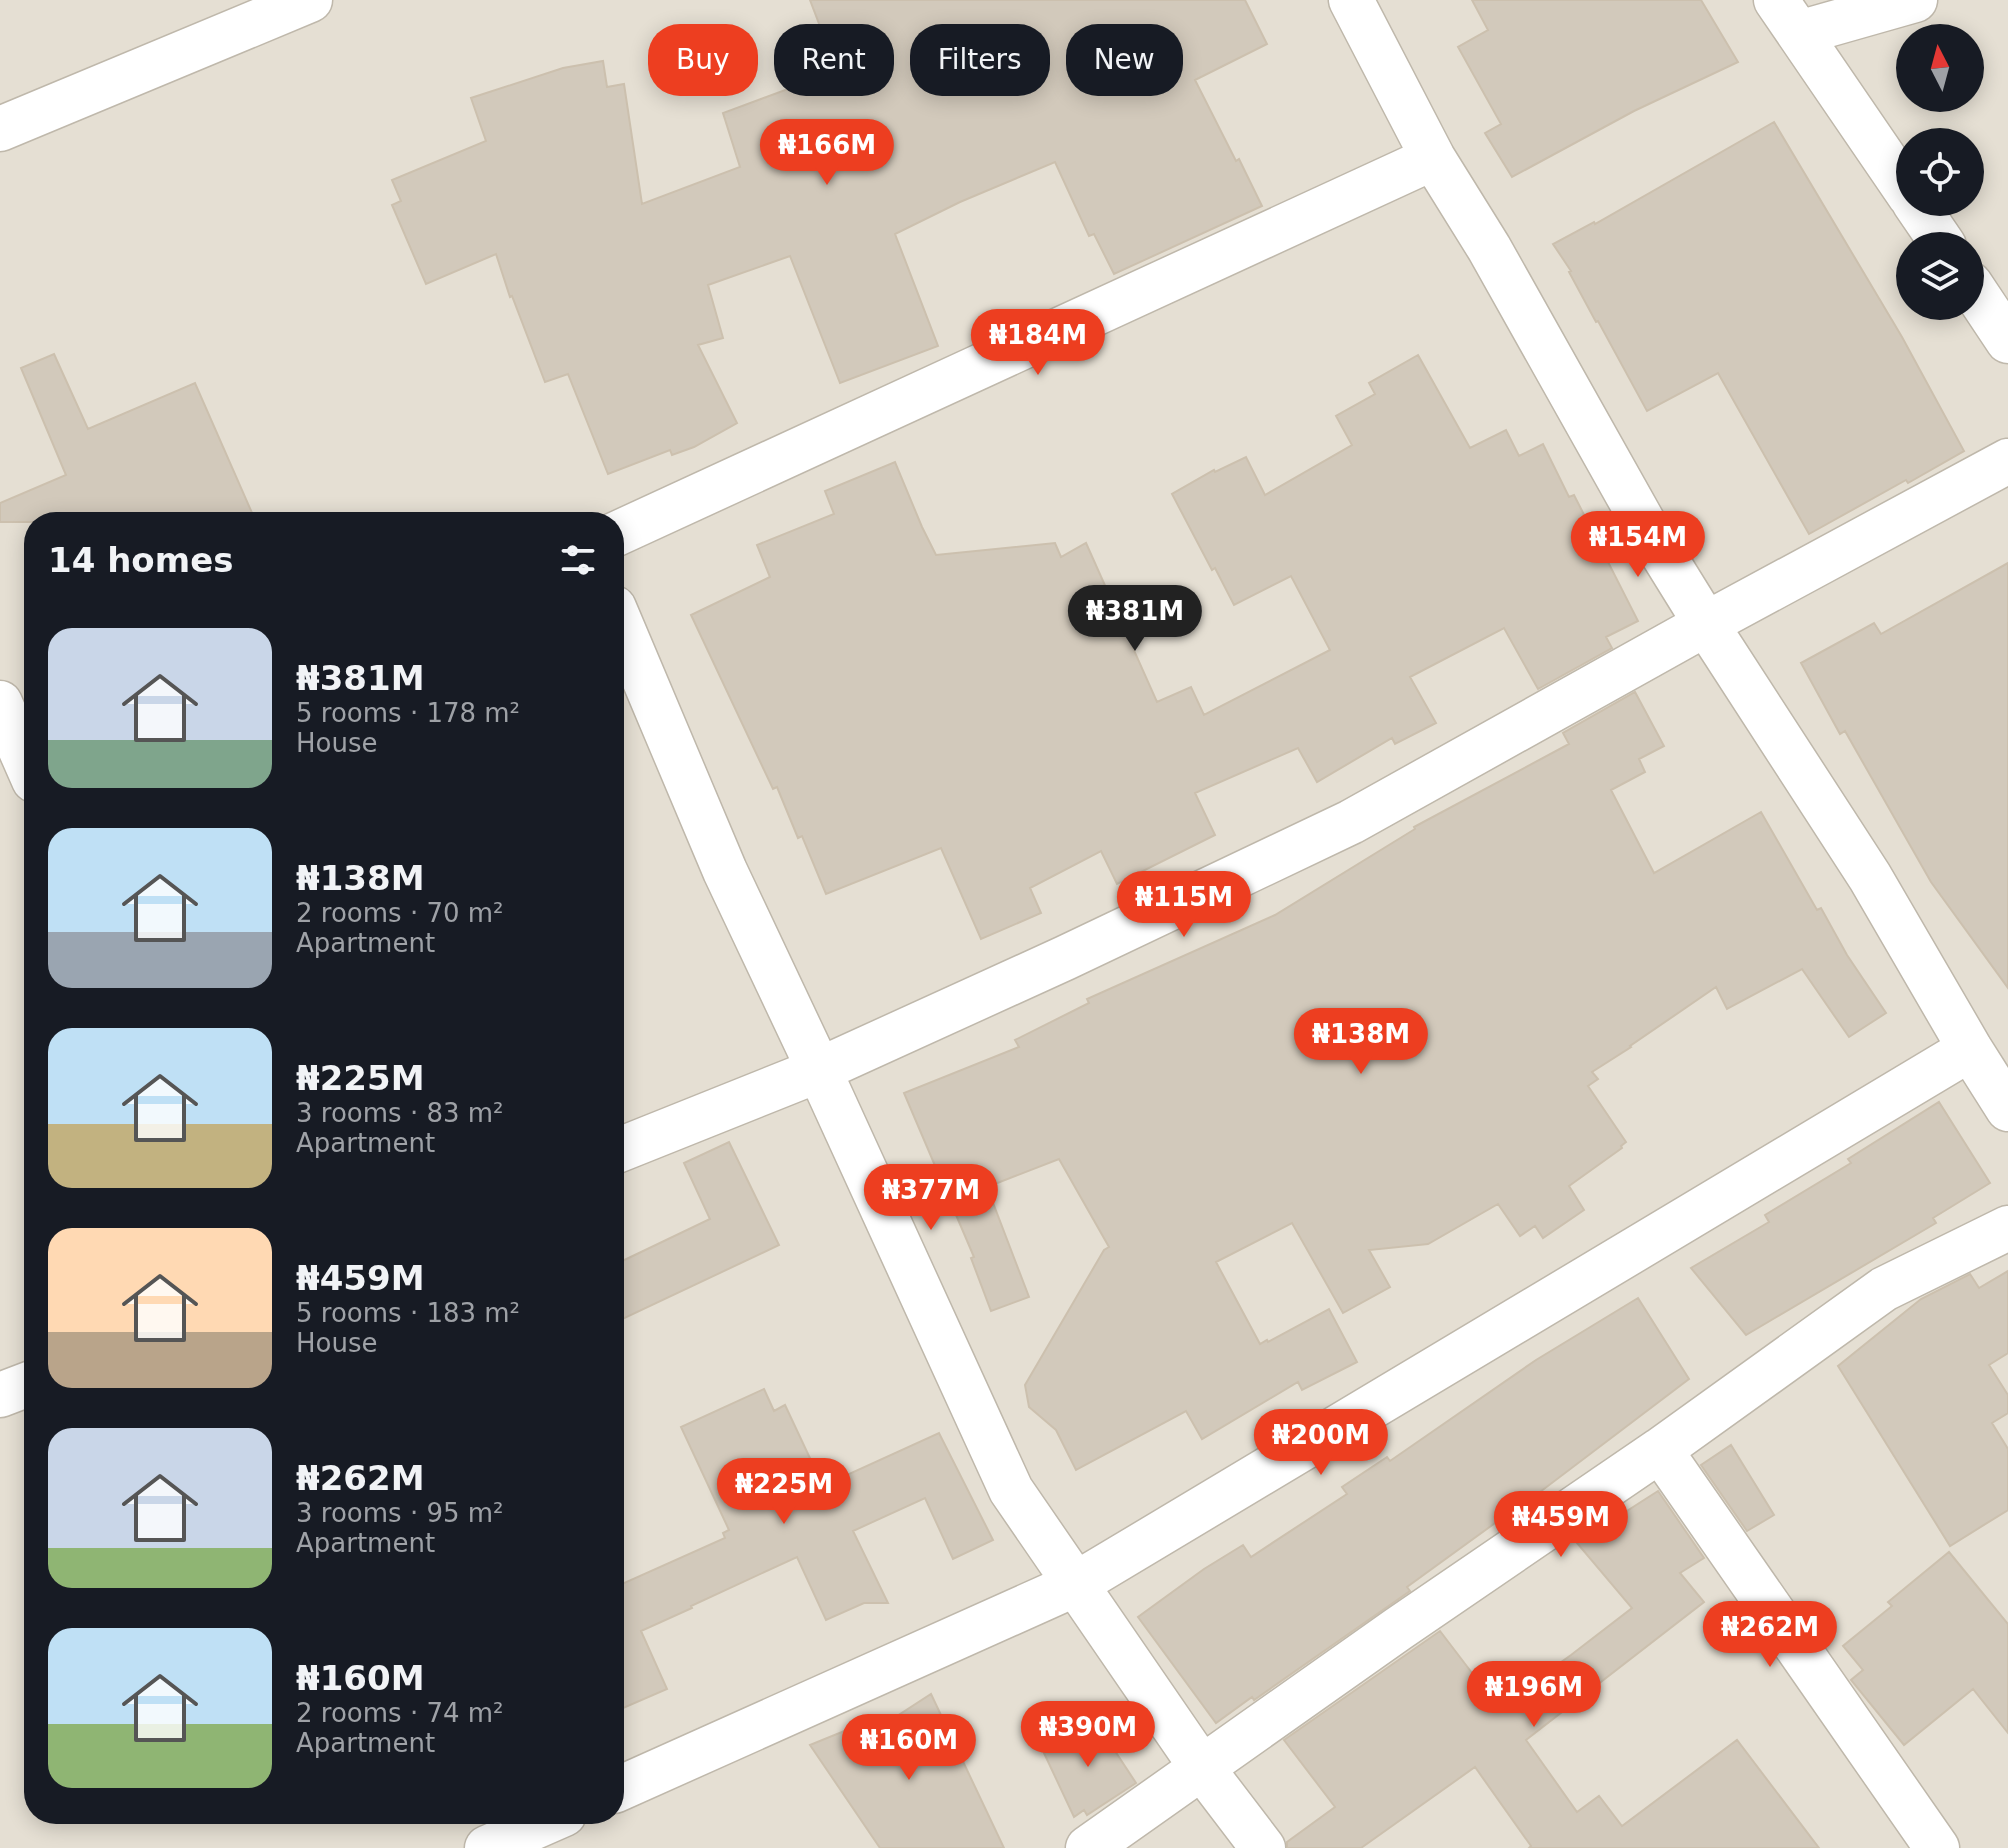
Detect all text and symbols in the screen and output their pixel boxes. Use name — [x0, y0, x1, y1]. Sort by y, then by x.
chip: Buy — [648, 24, 758, 96]
chip: Rent — [774, 24, 894, 96]
chip: Filters — [910, 24, 1050, 96]
chip: New — [1066, 24, 1183, 96]
north arrow — [1896, 24, 1984, 112]
map controls — [1896, 24, 1984, 320]
pin: ₦166M — [771, 119, 883, 187]
button: locate — [1896, 128, 1984, 216]
text: ₦166M — [778, 130, 876, 160]
button: layers — [1896, 232, 1984, 320]
pin: ₦184M — [982, 309, 1094, 377]
text: ₦184M — [989, 320, 1087, 350]
pin: ₦154M — [1582, 511, 1694, 579]
text: ₦154M — [1589, 522, 1687, 552]
icon: filters — [556, 538, 600, 582]
text: 14 homes — [48, 540, 233, 580]
pin: ₦381M — [1079, 585, 1191, 653]
text: ₦381M — [1086, 596, 1184, 626]
text: ₦381M — [296, 658, 424, 698]
icon: home — [112, 660, 208, 756]
text: 5 rooms · 178 m² — [296, 698, 520, 728]
text: House — [296, 728, 377, 758]
text: ₦138M — [296, 858, 424, 898]
icon: home — [112, 860, 208, 956]
pin: ₦115M — [1128, 871, 1240, 939]
text: ₦115M — [1135, 882, 1233, 912]
text: 2 rooms · 70 m² — [296, 898, 504, 928]
text: Apartment — [296, 928, 435, 958]
pin: ₦138M — [1305, 1008, 1417, 1076]
text: ₦138M — [1312, 1019, 1410, 1049]
text: ₦225M — [296, 1058, 424, 1098]
icon: home — [112, 1060, 208, 1156]
text: 3 rooms · 83 m² — [296, 1098, 504, 1128]
text: Apartment — [296, 1128, 435, 1158]
pin: ₦377M — [875, 1164, 987, 1232]
text: ₦377M — [882, 1175, 980, 1205]
text: ₦459M — [296, 1258, 424, 1298]
icon: home — [112, 1260, 208, 1356]
text: 5 rooms · 183 m² — [296, 1298, 520, 1328]
text: House — [296, 1328, 377, 1358]
pin: ₦200M — [1265, 1409, 1377, 1477]
text: ₦200M — [1272, 1420, 1370, 1450]
text: ₦262M — [296, 1458, 424, 1498]
pin: ₦225M — [728, 1458, 840, 1526]
icon: home — [112, 1460, 208, 1556]
text: ₦225M — [735, 1469, 833, 1499]
pin: ₦459M — [1505, 1491, 1617, 1559]
text: 3 rooms · 95 m² — [296, 1498, 504, 1528]
text: ₦459M — [1512, 1502, 1610, 1532]
text: Apartment — [296, 1528, 435, 1558]
pin: ₦262M — [1714, 1601, 1826, 1669]
text: ₦262M — [1721, 1612, 1819, 1642]
text: ₦160M — [296, 1658, 424, 1698]
icon: home — [112, 1660, 208, 1756]
pin: ₦196M — [1478, 1661, 1590, 1729]
text: ₦196M — [1485, 1672, 1583, 1702]
text: 2 rooms · 74 m² — [296, 1698, 504, 1728]
pin: ₦390M — [1032, 1701, 1144, 1769]
text: ₦390M — [1039, 1712, 1137, 1742]
pin: ₦160M — [853, 1714, 965, 1782]
text: ₦160M — [860, 1725, 958, 1755]
text: Apartment — [296, 1728, 435, 1758]

